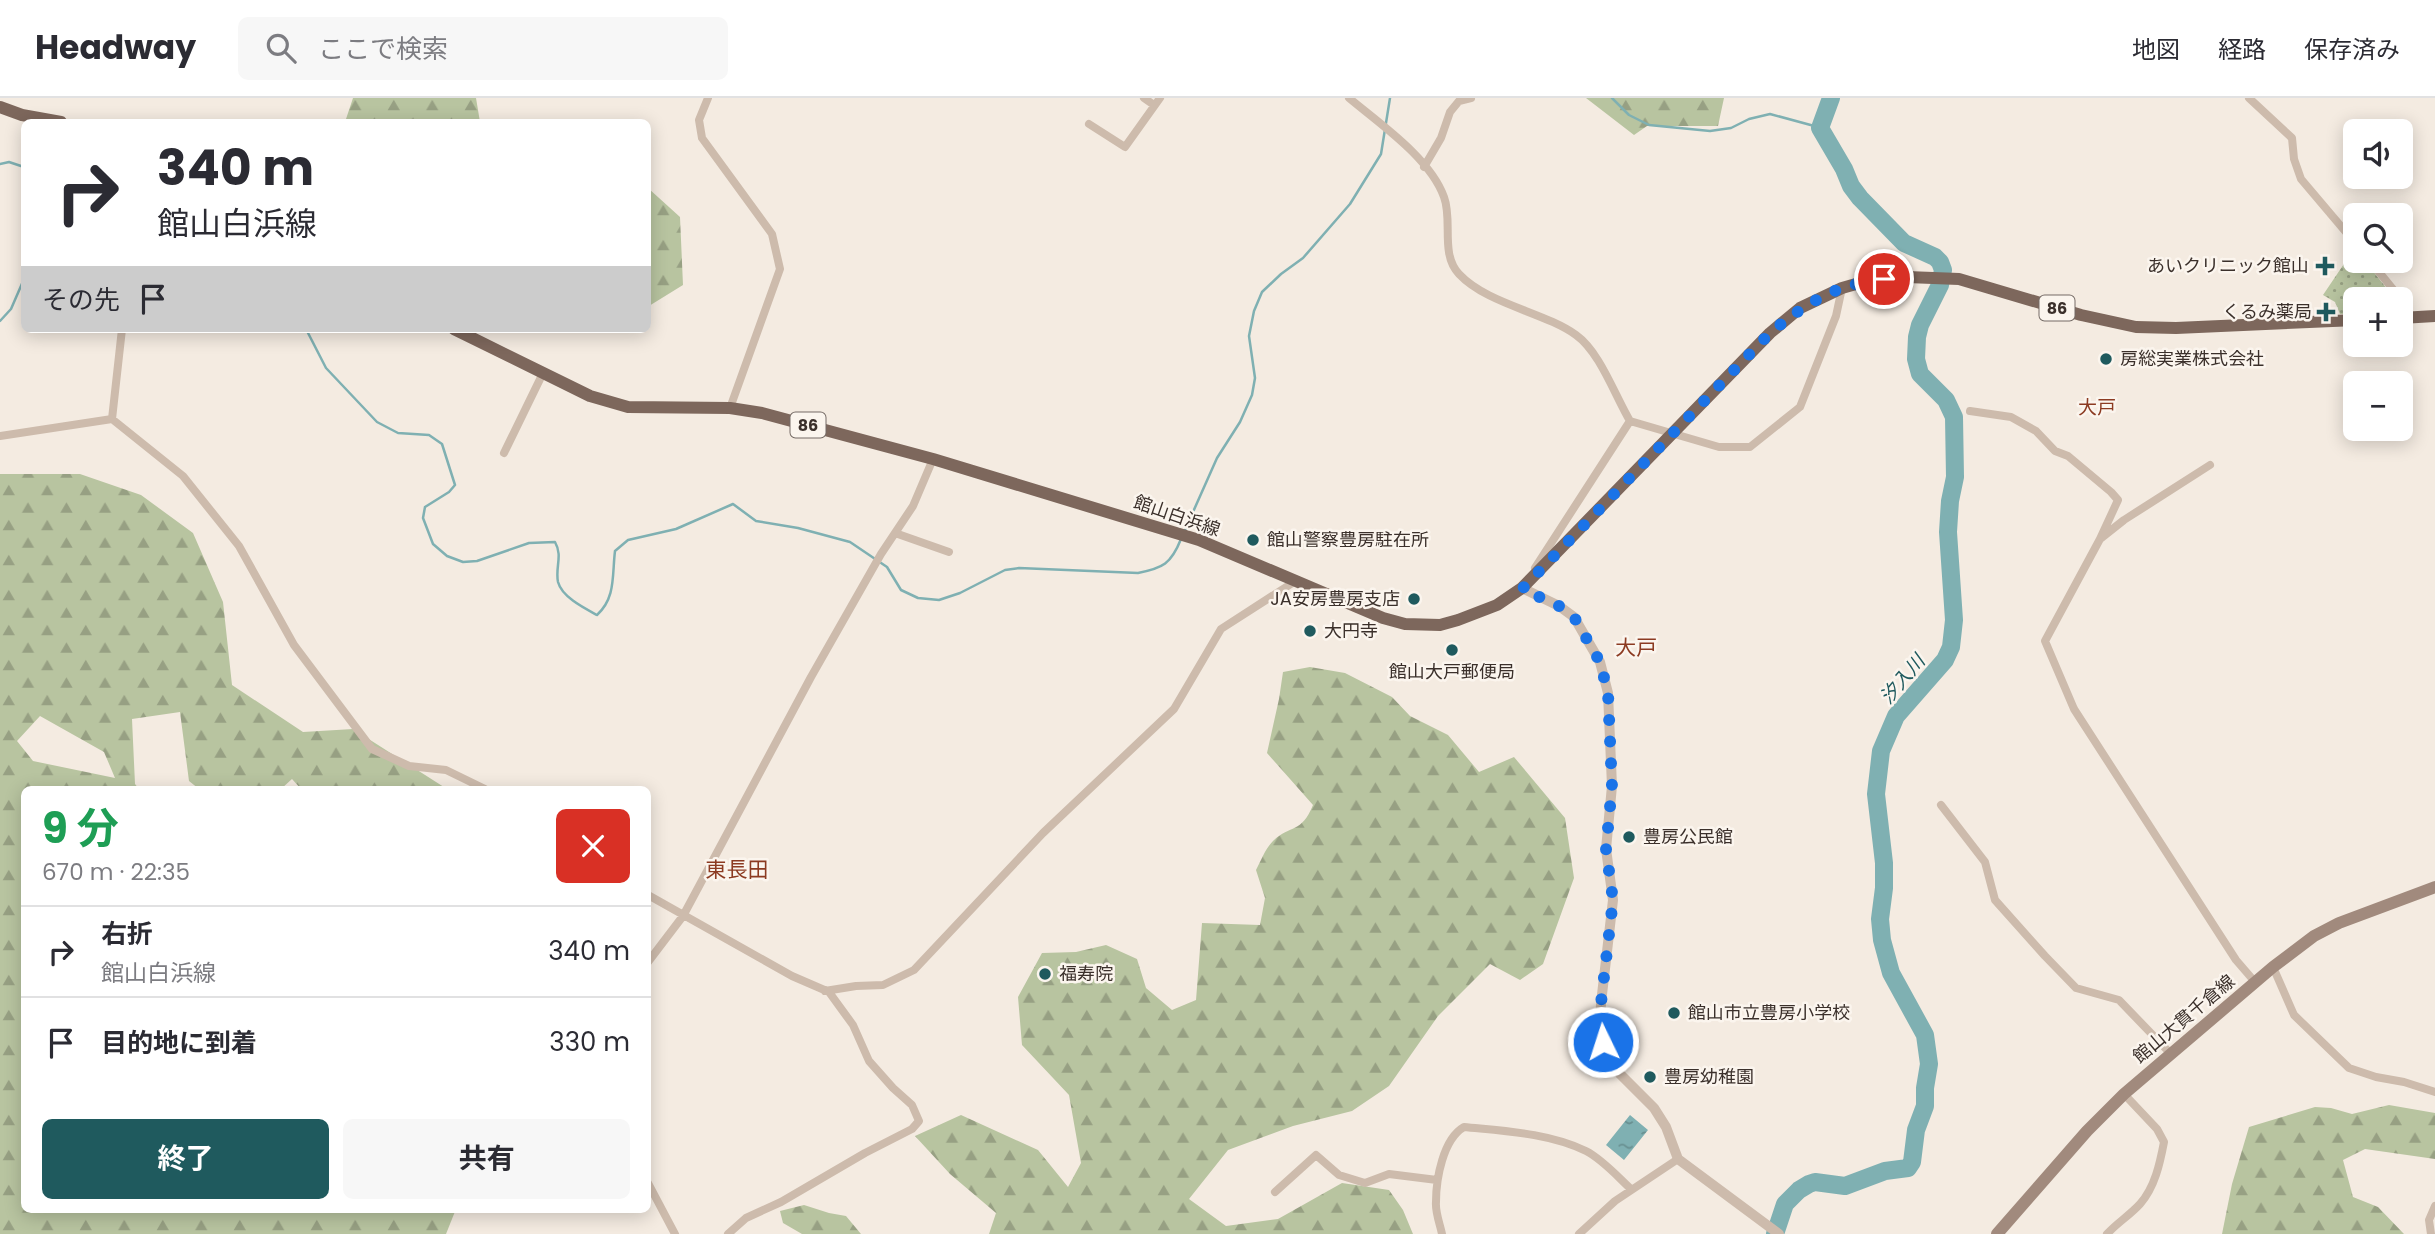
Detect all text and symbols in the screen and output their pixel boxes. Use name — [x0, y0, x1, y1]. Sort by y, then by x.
search box — [238, 17, 728, 80]
text: Headway — [35, 24, 196, 71]
icon: search — [262, 29, 300, 67]
text: ここで検索 — [318, 31, 448, 67]
text: 地図 — [2132, 33, 2180, 66]
text: 経路 — [2218, 33, 2266, 66]
text: 保存済み — [2304, 33, 2400, 66]
map controls — [2343, 119, 2413, 441]
button: sound — [2343, 119, 2413, 189]
text: 340 m — [157, 134, 314, 202]
icon: right — [42, 147, 133, 238]
text: 館山白浜線 — [157, 201, 317, 246]
button: search — [2343, 203, 2413, 273]
pin — [1854, 249, 1914, 309]
place label: あいクリニック館山 — [2147, 253, 2309, 278]
marker: あいクリニック館山 — [2315, 256, 2335, 276]
icon: arrive — [1865, 260, 1903, 298]
icon: arrive — [134, 280, 172, 318]
text: その先 — [42, 282, 120, 318]
button: + — [2343, 287, 2413, 357]
road number: 86 — [2039, 296, 2074, 320]
place label: くるみ薬局 — [2222, 299, 2312, 324]
marker: くるみ薬局 — [2318, 304, 2334, 320]
place label: 房総実業株式会社 — [2120, 346, 2264, 371]
marker: 房総実業株式会社 — [2098, 351, 2114, 367]
button: − — [2343, 371, 2413, 441]
district label: 大戸 — [2078, 394, 2116, 421]
road number: 86 — [790, 412, 826, 438]
street label: 館山白浜線 — [1131, 489, 1224, 542]
place label: 館山警察豊房駐在所 — [1267, 527, 1429, 552]
marker: 館山警察豊房駐在所 — [1245, 532, 1261, 548]
place label: JA安房豊房支店 — [1270, 586, 1400, 611]
marker: JA安房豊房支店 — [1406, 591, 1422, 607]
place label: 大円寺 — [1324, 618, 1378, 643]
marker: 大円寺 — [1302, 623, 1318, 639]
district label: 大戸 — [1615, 633, 1657, 662]
marker: 館山大戸郵便局 — [1444, 642, 1460, 658]
water label: 汐入川 — [1874, 647, 1932, 710]
place label: 館山大戸郵便局 — [1389, 659, 1515, 684]
text: 9 分 — [42, 799, 119, 858]
button: close — [556, 809, 630, 883]
place label: 豊房公民館 — [1643, 824, 1733, 849]
marker: 豊房公民館 — [1621, 829, 1637, 845]
district label: 東長田 — [706, 855, 769, 884]
text: 670 m · 22:35 — [42, 856, 190, 888]
text: 右折 — [101, 916, 153, 952]
icon: right — [42, 933, 80, 971]
text: 340 m — [548, 933, 630, 969]
text: 館山白浜線 — [101, 957, 216, 989]
place label: 福寿院 — [1059, 961, 1113, 986]
marker: 福寿院 — [1037, 966, 1053, 982]
street label: 館山大貫千倉線 — [2127, 969, 2240, 1069]
place label: 館山市立豊房小学校 — [1688, 1000, 1850, 1025]
position arrow — [1566, 1005, 1640, 1079]
marker: 館山市立豊房小学校 — [1666, 1005, 1682, 1021]
icon: arrive — [42, 1024, 80, 1062]
text: 330 m — [549, 1024, 630, 1060]
text: 目的地に到着 — [101, 1025, 257, 1061]
place label: 豊房幼稚園 — [1664, 1064, 1754, 1089]
marker: 豊房幼稚園 — [1642, 1069, 1658, 1085]
button: 終了 — [42, 1119, 329, 1199]
button: 共有 — [343, 1119, 630, 1199]

